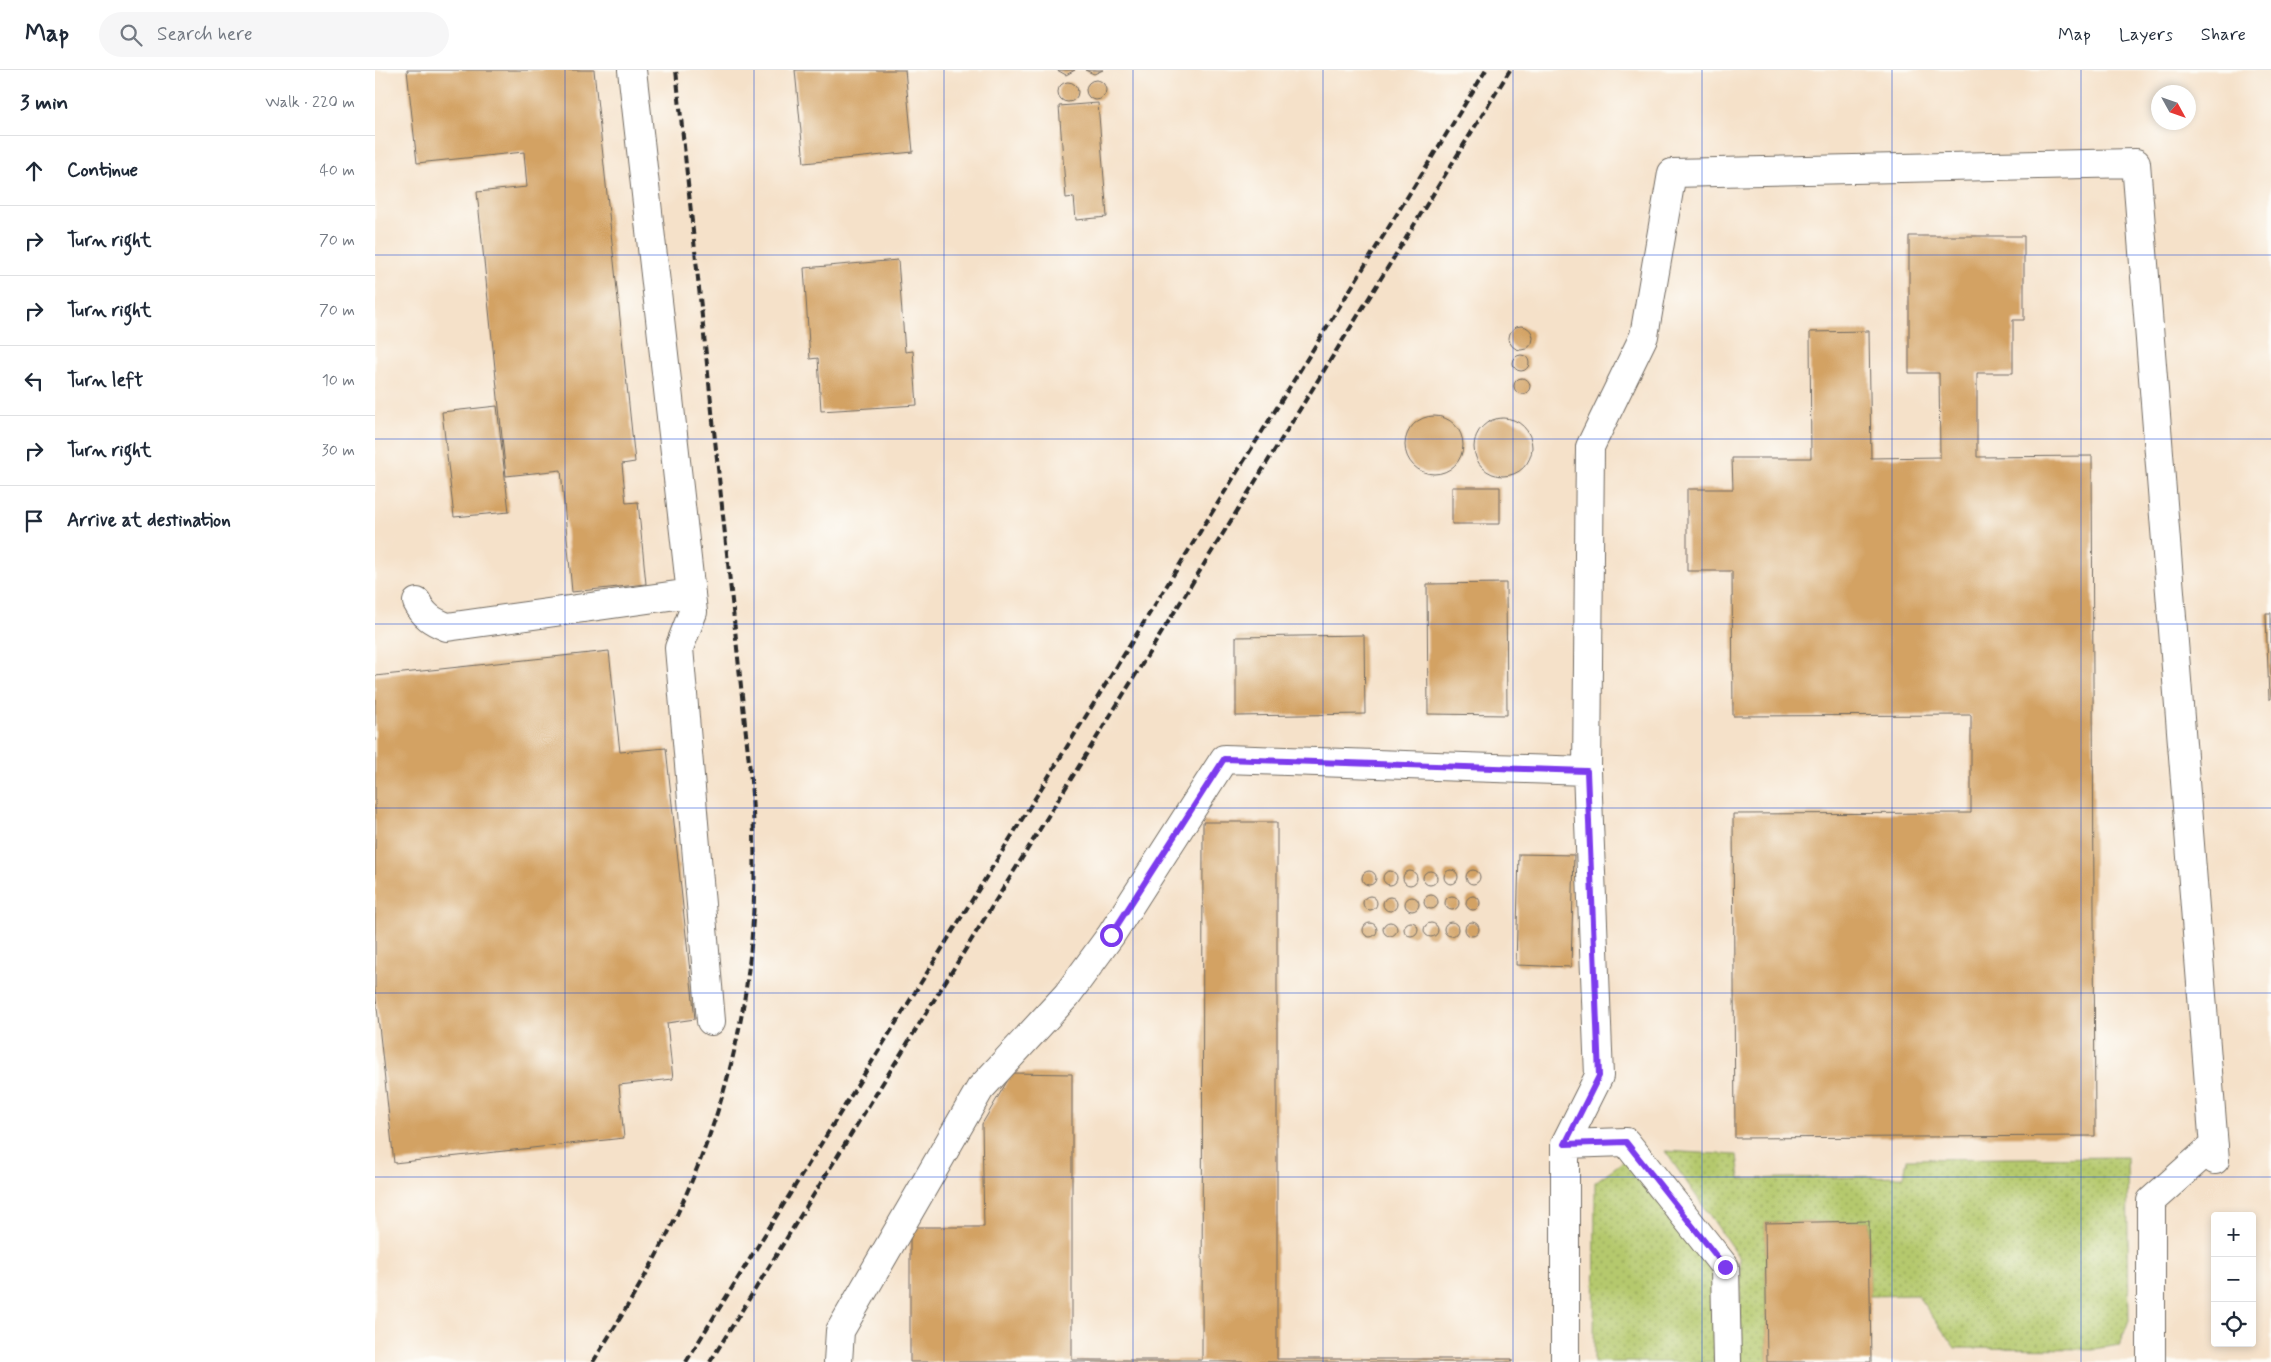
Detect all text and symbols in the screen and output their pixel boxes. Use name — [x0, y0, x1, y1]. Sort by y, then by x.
search box — [99, 12, 449, 57]
text: Map — [25, 19, 69, 50]
icon: search — [117, 21, 145, 49]
text: Search here — [157, 22, 253, 47]
text: Map — [2058, 23, 2091, 47]
text: Layers — [2119, 23, 2173, 47]
text: Share — [2201, 23, 2246, 47]
north arrow — [2151, 85, 2196, 130]
text: 3 min — [20, 89, 68, 117]
text: Walk · 220 m — [265, 92, 355, 113]
icon: ahead — [20, 157, 48, 185]
text: Continue — [67, 158, 138, 183]
text: 40 m — [319, 160, 355, 181]
icon: right — [20, 227, 48, 255]
text: Turn right — [67, 228, 151, 253]
text: 70 m — [319, 230, 355, 251]
icon: right — [20, 297, 48, 325]
text: Turn right — [67, 298, 151, 323]
text: 70 m — [319, 300, 355, 321]
icon: left — [20, 367, 48, 395]
text: Turn left — [67, 368, 143, 393]
text: 10 m — [322, 370, 355, 391]
icon: right — [20, 437, 48, 465]
text: Turn right — [67, 438, 151, 463]
text: 30 m — [322, 440, 355, 461]
icon: arrive — [20, 507, 48, 535]
text: Arrive at destination — [67, 508, 231, 533]
route start — [1100, 924, 1123, 947]
map controls — [2211, 1212, 2256, 1347]
button: + — [2211, 1212, 2256, 1257]
route end — [1714, 1256, 1737, 1279]
button: − — [2211, 1257, 2256, 1302]
button: locate — [2211, 1302, 2256, 1347]

